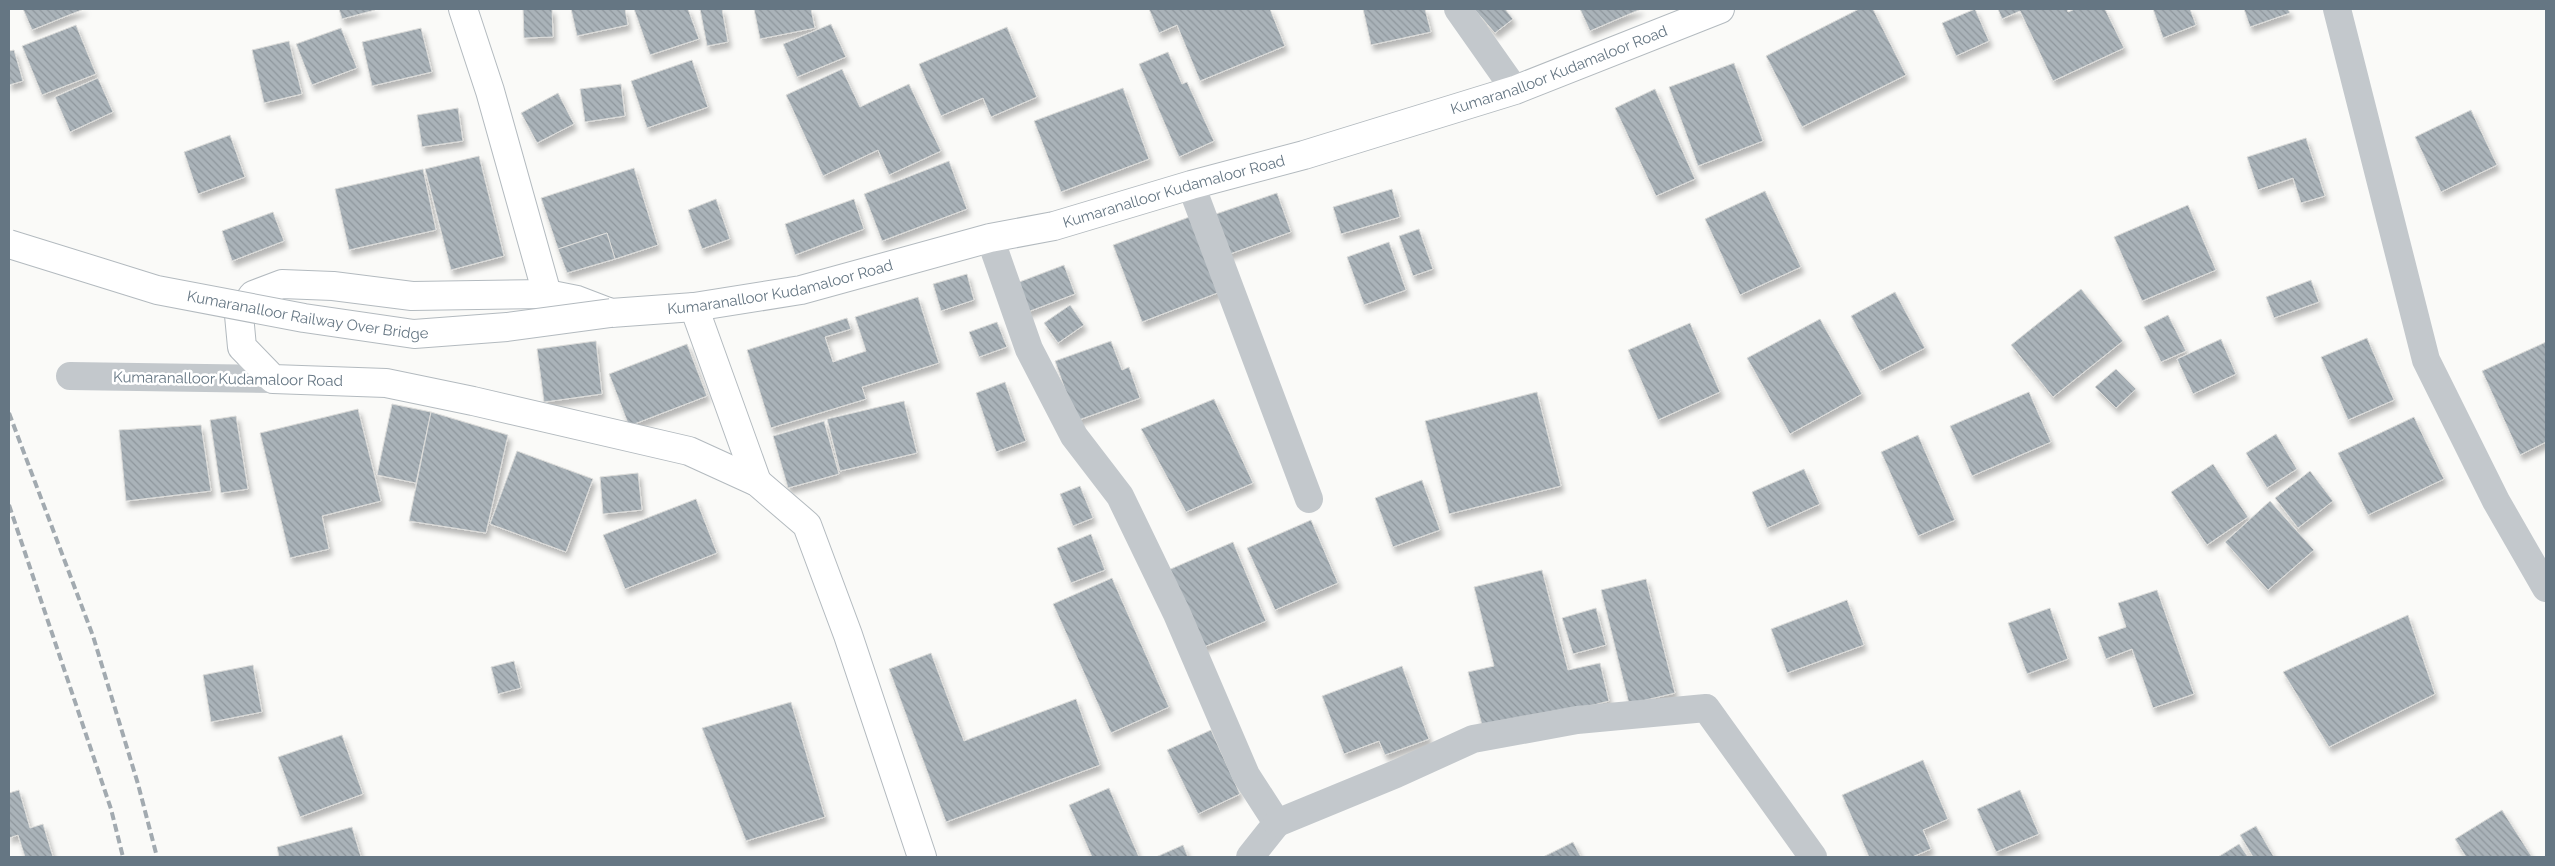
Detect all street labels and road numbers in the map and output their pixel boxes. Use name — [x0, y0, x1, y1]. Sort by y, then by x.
street label: Kumaranalloor Kudamaloor Road — [1448, 22, 1670, 118]
street label: Kumaranalloor Kudamaloor Road — [1061, 151, 1287, 232]
street label: Kumaranalloor Kudamaloor Road — [667, 256, 895, 318]
street label: Kumaranalloor Railway Over Bridge — [186, 287, 429, 343]
street label: Kumaranalloor Kudamaloor Road — [113, 368, 343, 390]

